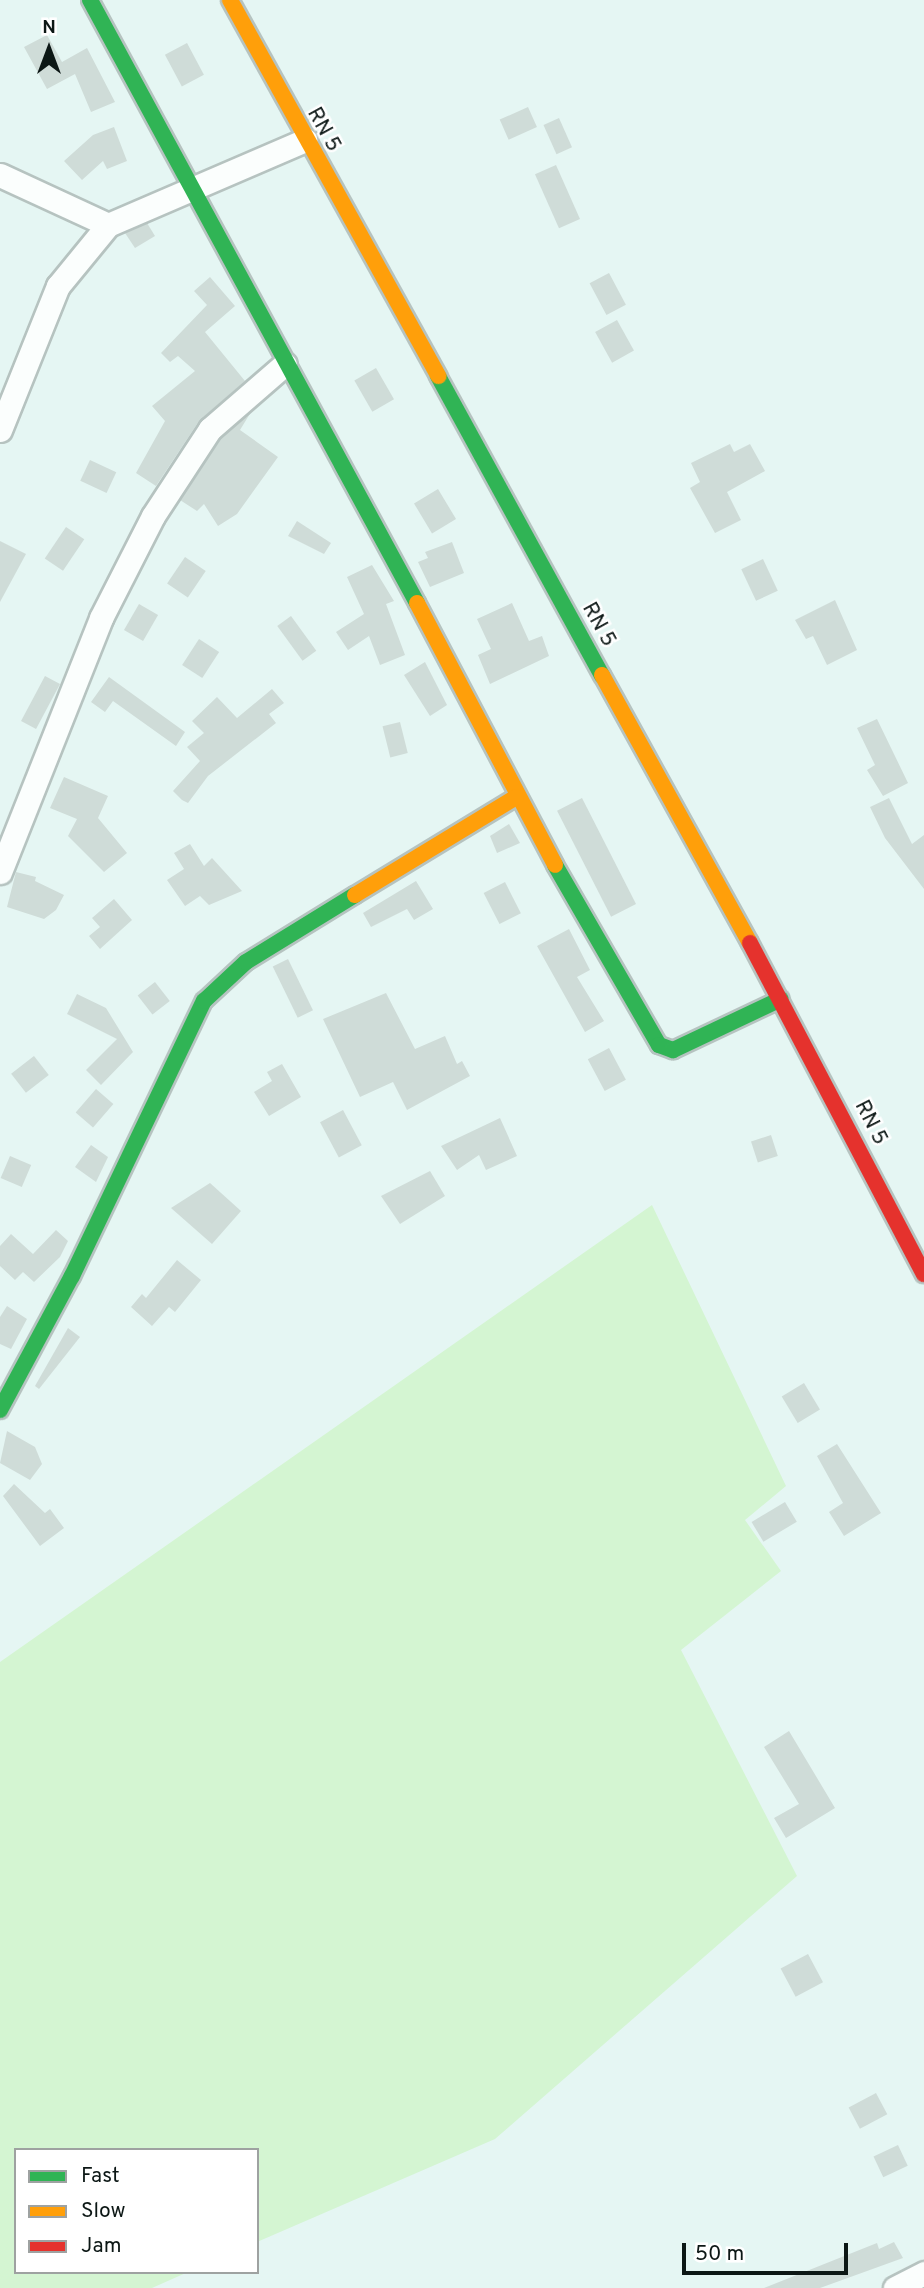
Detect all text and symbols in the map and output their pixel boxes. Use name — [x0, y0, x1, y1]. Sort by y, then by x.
north arrow — [14, 14, 84, 84]
text: N — [42, 16, 56, 40]
street label: RN 5 — [301, 103, 345, 157]
street label: RN 5 — [576, 598, 620, 652]
street label: RN 5 — [848, 1096, 892, 1150]
legend — [14, 2148, 259, 2274]
text: Fast — [81, 2163, 120, 2190]
text: Slow — [81, 2198, 126, 2225]
scale bar — [686, 2228, 852, 2272]
text: Jam — [81, 2233, 122, 2260]
text: 50 m — [695, 2241, 744, 2268]

